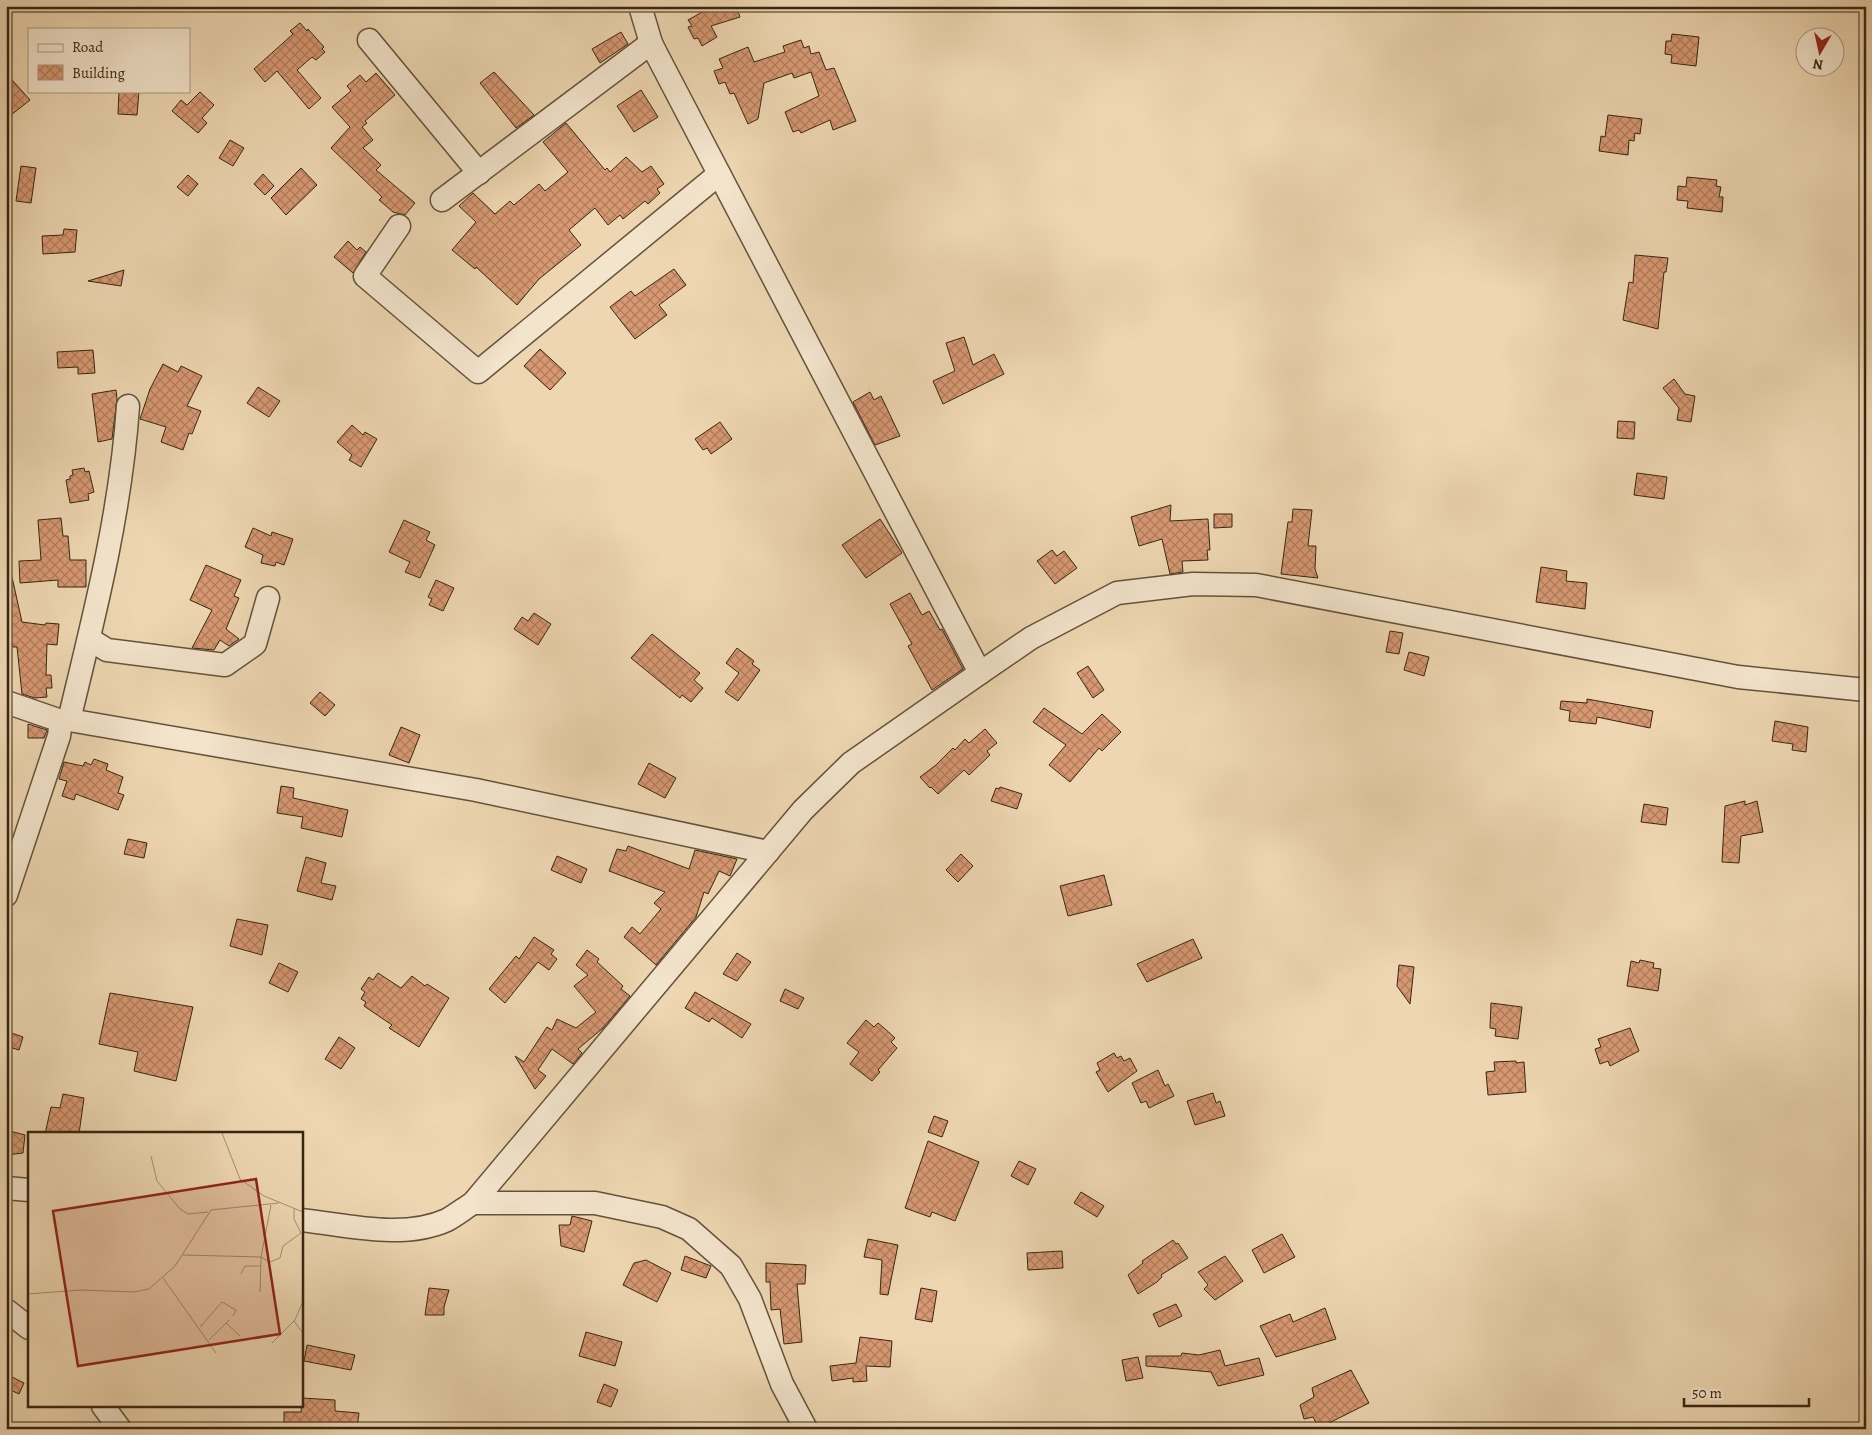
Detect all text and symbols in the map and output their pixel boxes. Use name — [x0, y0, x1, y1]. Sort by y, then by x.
legend — [28, 28, 190, 92]
north arrow — [1794, 28, 1844, 78]
text: Road — [72, 37, 104, 57]
text: N — [1812, 54, 1825, 75]
text: Building — [72, 63, 125, 83]
inset map — [28, 1132, 302, 1408]
scale bar — [1684, 1375, 1810, 1407]
text: 50 m — [1692, 1383, 1722, 1403]

